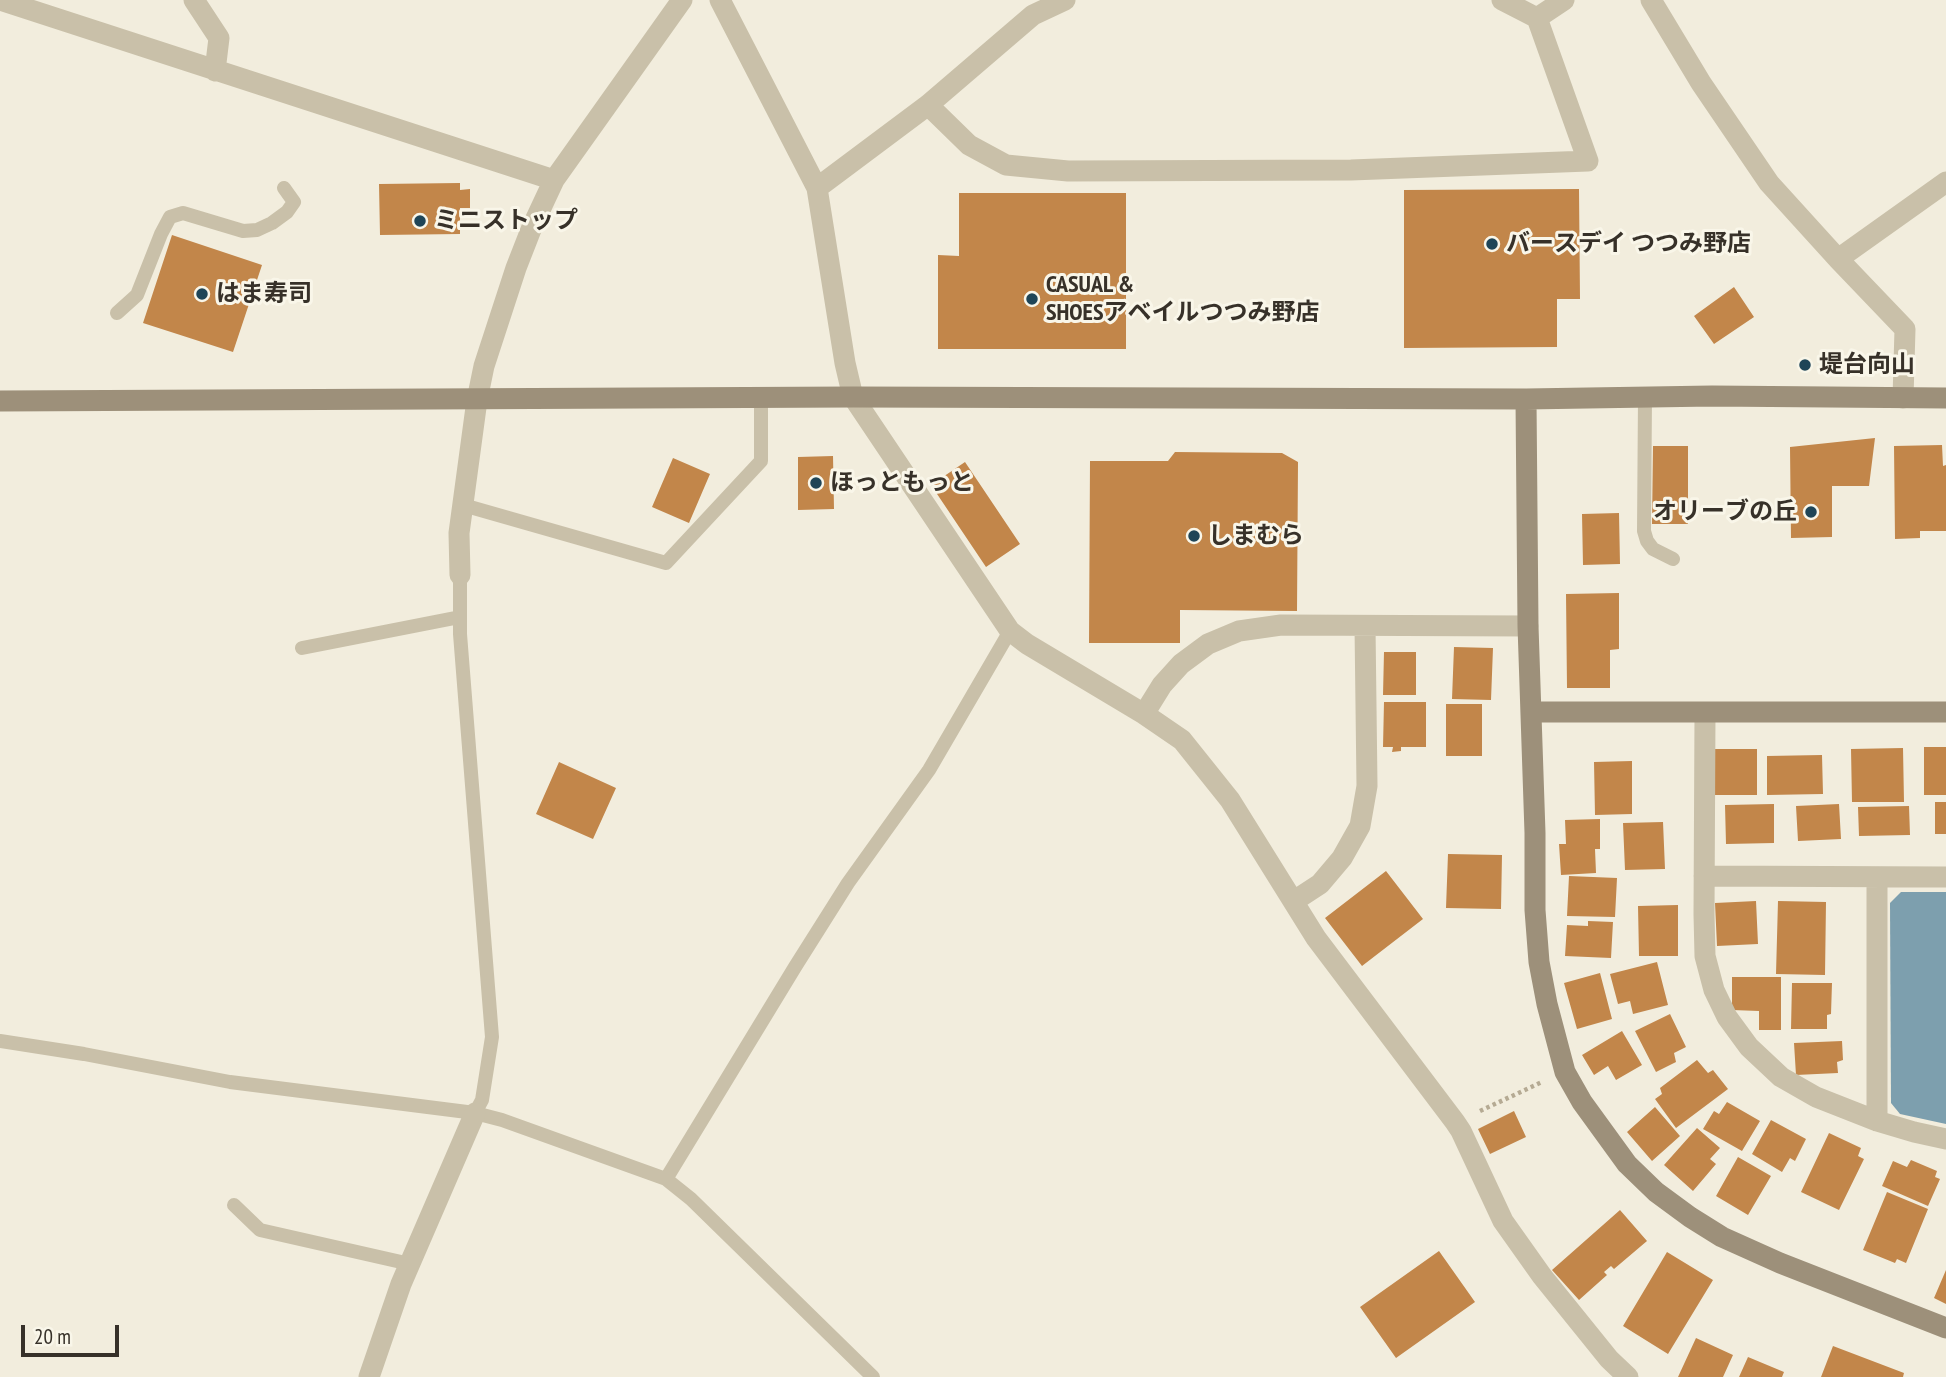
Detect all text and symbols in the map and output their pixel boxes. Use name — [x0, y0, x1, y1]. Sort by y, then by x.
place label: ミニストップ — [434, 207, 578, 235]
marker: ミニストップ — [412, 213, 428, 229]
place label: バースデイ つつみ野店 — [1506, 230, 1751, 258]
marker: バースデイ つつみ野店 — [1484, 236, 1500, 252]
place label: CASUAL & SHOESアベイルつつみ野店 — [1046, 271, 1319, 327]
place label: はま寿司 — [216, 280, 312, 308]
marker: はま寿司 — [194, 286, 210, 302]
marker: CASUAL & SHOESアベイルつつみ野店 — [1024, 291, 1040, 307]
place label: 堤台向山 — [1819, 351, 1915, 379]
marker: 堤台向山 — [1797, 357, 1813, 373]
place label: ほっともっと — [830, 469, 974, 497]
marker: ほっともっと — [808, 475, 824, 491]
place label: オリーブの丘 — [1653, 498, 1797, 526]
marker: オリーブの丘 — [1803, 504, 1819, 520]
place label: しまむら — [1208, 522, 1304, 550]
marker: しまむら — [1186, 528, 1202, 544]
scale bar — [24, 1310, 122, 1354]
text: 20 m — [34, 1323, 71, 1350]

